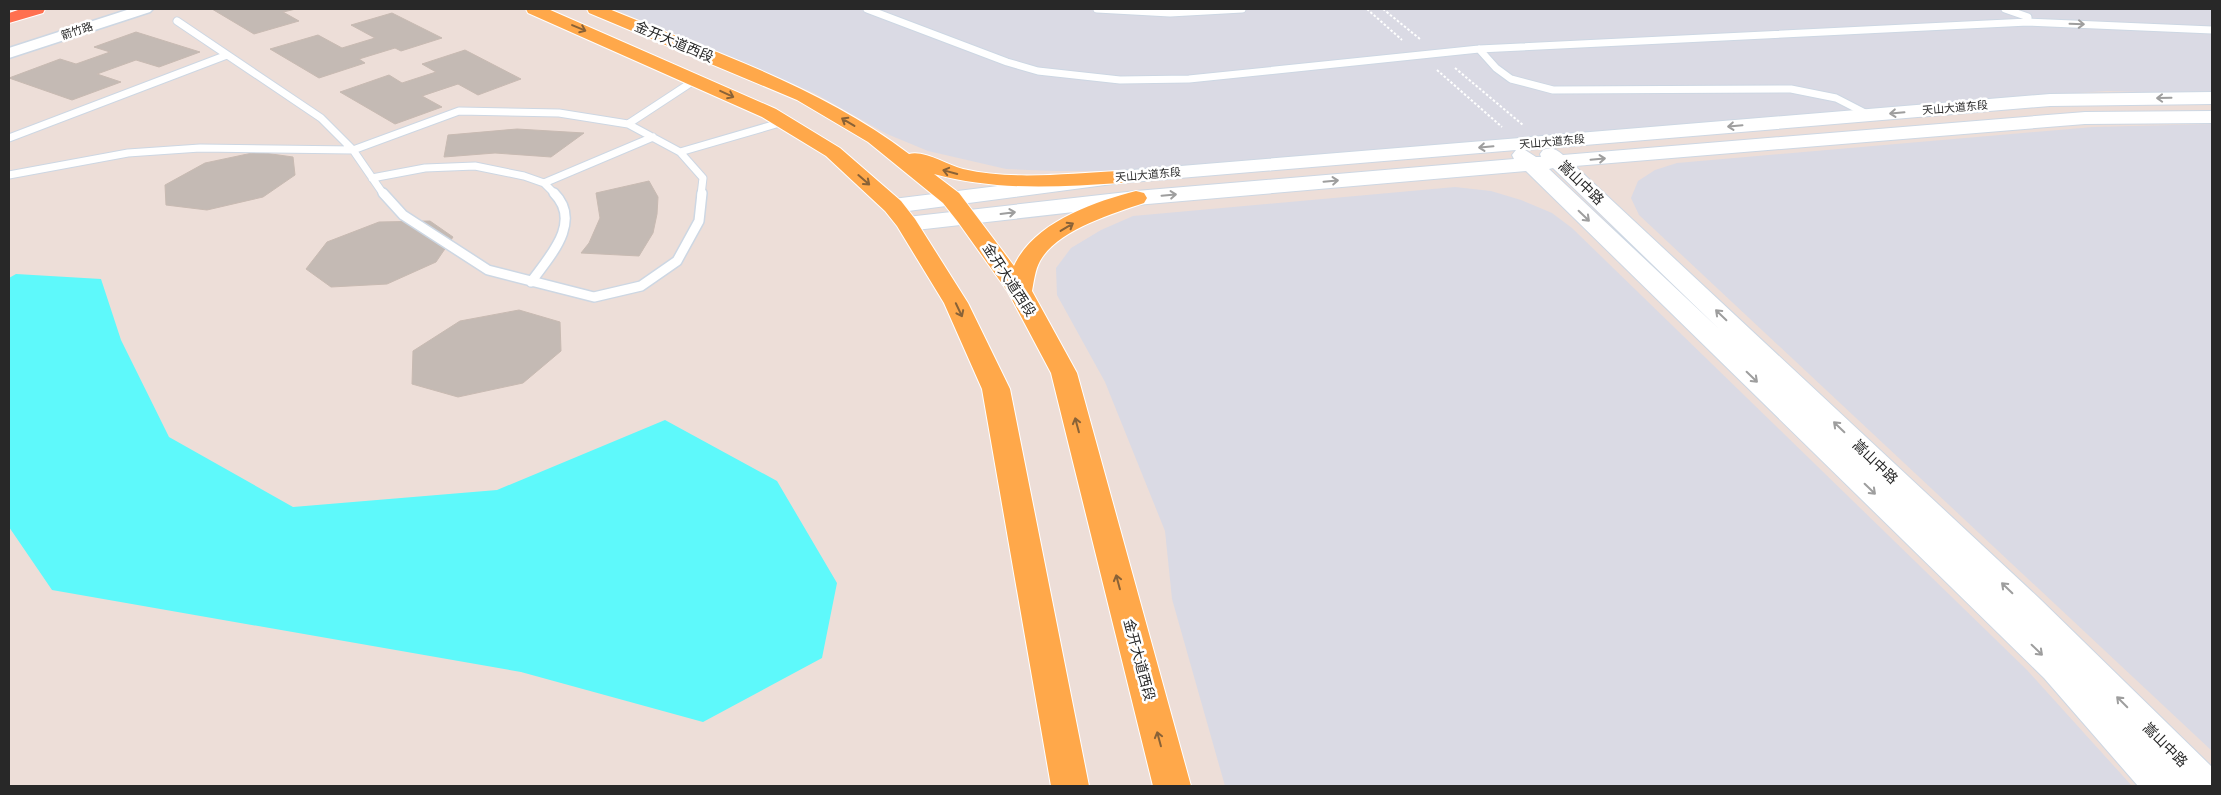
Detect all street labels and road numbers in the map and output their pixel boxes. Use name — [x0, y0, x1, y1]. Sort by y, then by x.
street label: 金开大道西段 — [632, 18, 716, 66]
street label: 箭竹路 — [59, 20, 95, 42]
street label: 天山大道东段 — [1922, 99, 1988, 117]
street label: 天山大道东段 — [1519, 133, 1585, 151]
street label: 嵩山中路 — [1555, 157, 1607, 209]
street label: 天山大道东段 — [1115, 166, 1181, 184]
street label: 金开大道西段 — [979, 240, 1039, 320]
street label: 嵩山中路 — [1849, 436, 1901, 488]
street label: 金开大道西段 — [1120, 617, 1158, 703]
street label: 嵩山中路 — [2139, 719, 2191, 771]

